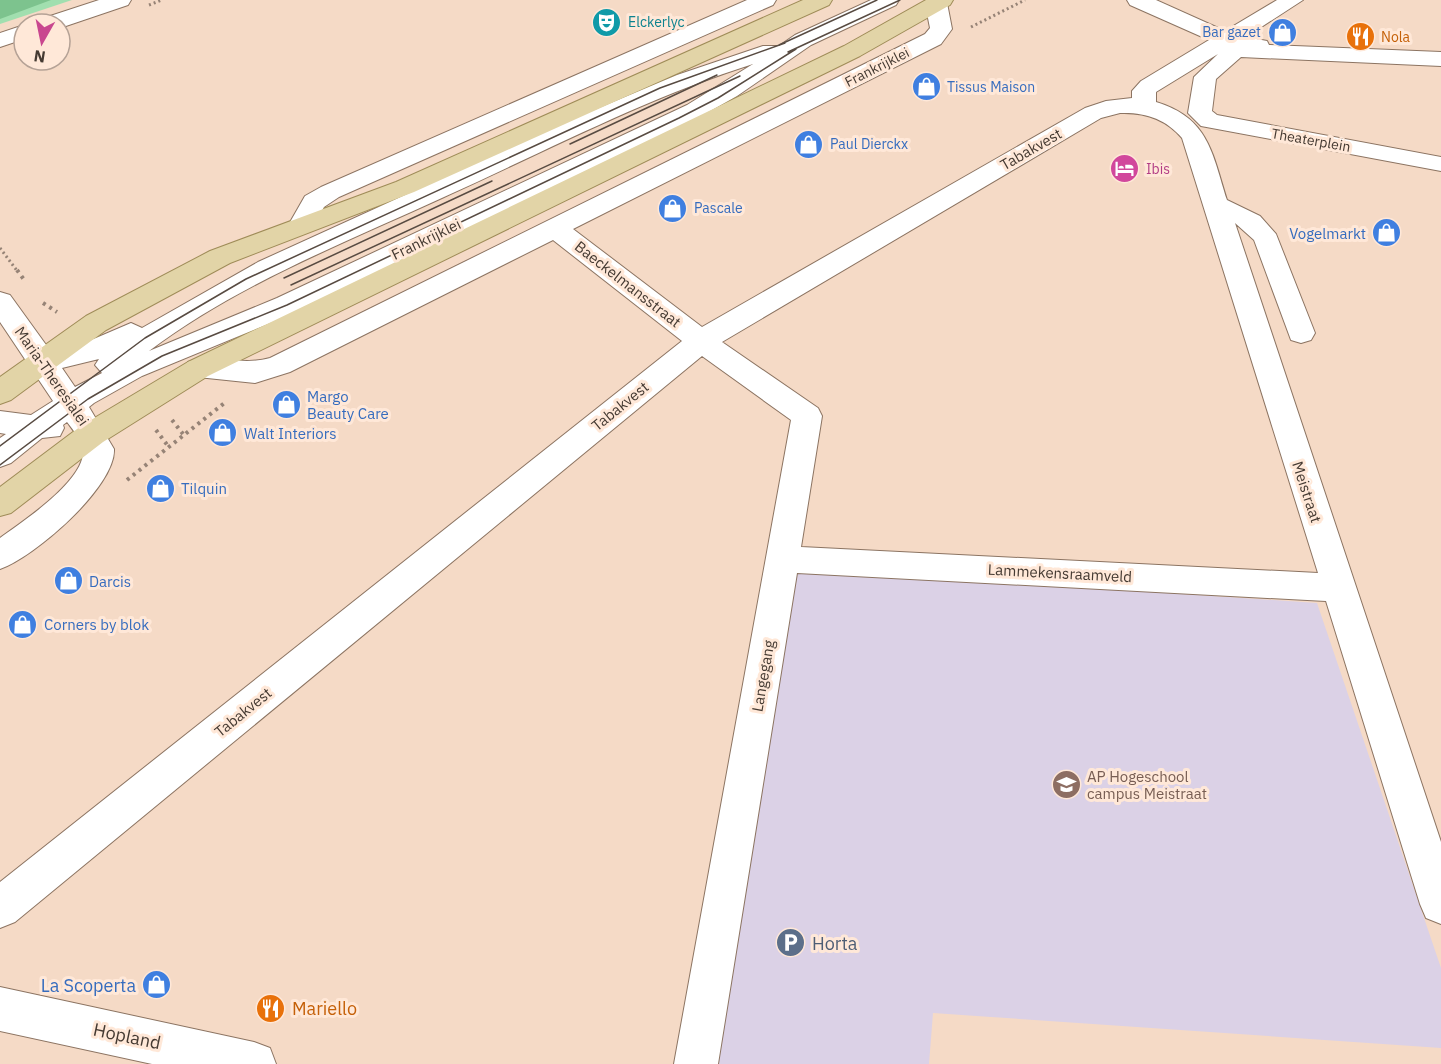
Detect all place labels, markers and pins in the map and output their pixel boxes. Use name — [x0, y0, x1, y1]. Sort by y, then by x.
theatre icon: Elckerlyc — [591, 6, 623, 38]
place label: Elckerlyc — [628, 13, 685, 31]
shop icon: Bar gazet — [1266, 16, 1298, 48]
restaurant icon: Nola — [1344, 21, 1376, 53]
place label: Bar gazet — [1202, 23, 1261, 41]
place label: Nola — [1381, 28, 1411, 46]
shop icon: Tissus Maison — [910, 71, 942, 103]
place label: Tissus Maison — [947, 78, 1035, 96]
shop icon: Paul Dierckx — [793, 128, 825, 160]
place label: Paul Dierckx — [830, 135, 908, 153]
hotel icon: Ibis — [1109, 153, 1141, 185]
place label: Ibis — [1146, 160, 1170, 178]
shop icon: Pascale — [657, 192, 689, 224]
place label: Pascale — [694, 199, 743, 217]
shop icon: Vogelmarkt — [1371, 217, 1403, 249]
place label: Vogelmarkt — [1289, 224, 1366, 243]
place label: Margo Beauty Care — [307, 387, 389, 423]
shop icon: Margo Beauty Care — [270, 389, 302, 421]
shop icon: Walt Interiors — [207, 417, 239, 449]
place label: Walt Interiors — [244, 424, 336, 443]
shop icon: Tilquin — [144, 472, 176, 504]
place label: Tilquin — [181, 479, 227, 498]
shop icon: Darcis — [52, 565, 84, 597]
place label: Darcis — [89, 572, 131, 591]
shop icon: Corners by blok — [7, 608, 39, 640]
place label: Corners by blok — [44, 615, 149, 634]
place label: AP Hogeschool campus Meistraat — [1087, 767, 1207, 803]
school or university icon: AP Hogeschool campus Meistraat — [1050, 769, 1082, 801]
parking icon: Horta — [775, 927, 807, 959]
place label: Horta — [812, 932, 858, 955]
shop icon: La Scoperta — [141, 969, 173, 1001]
place label: La Scoperta — [41, 974, 136, 997]
restaurant icon: Mariello — [255, 992, 287, 1024]
place label: Mariello — [292, 997, 357, 1020]

